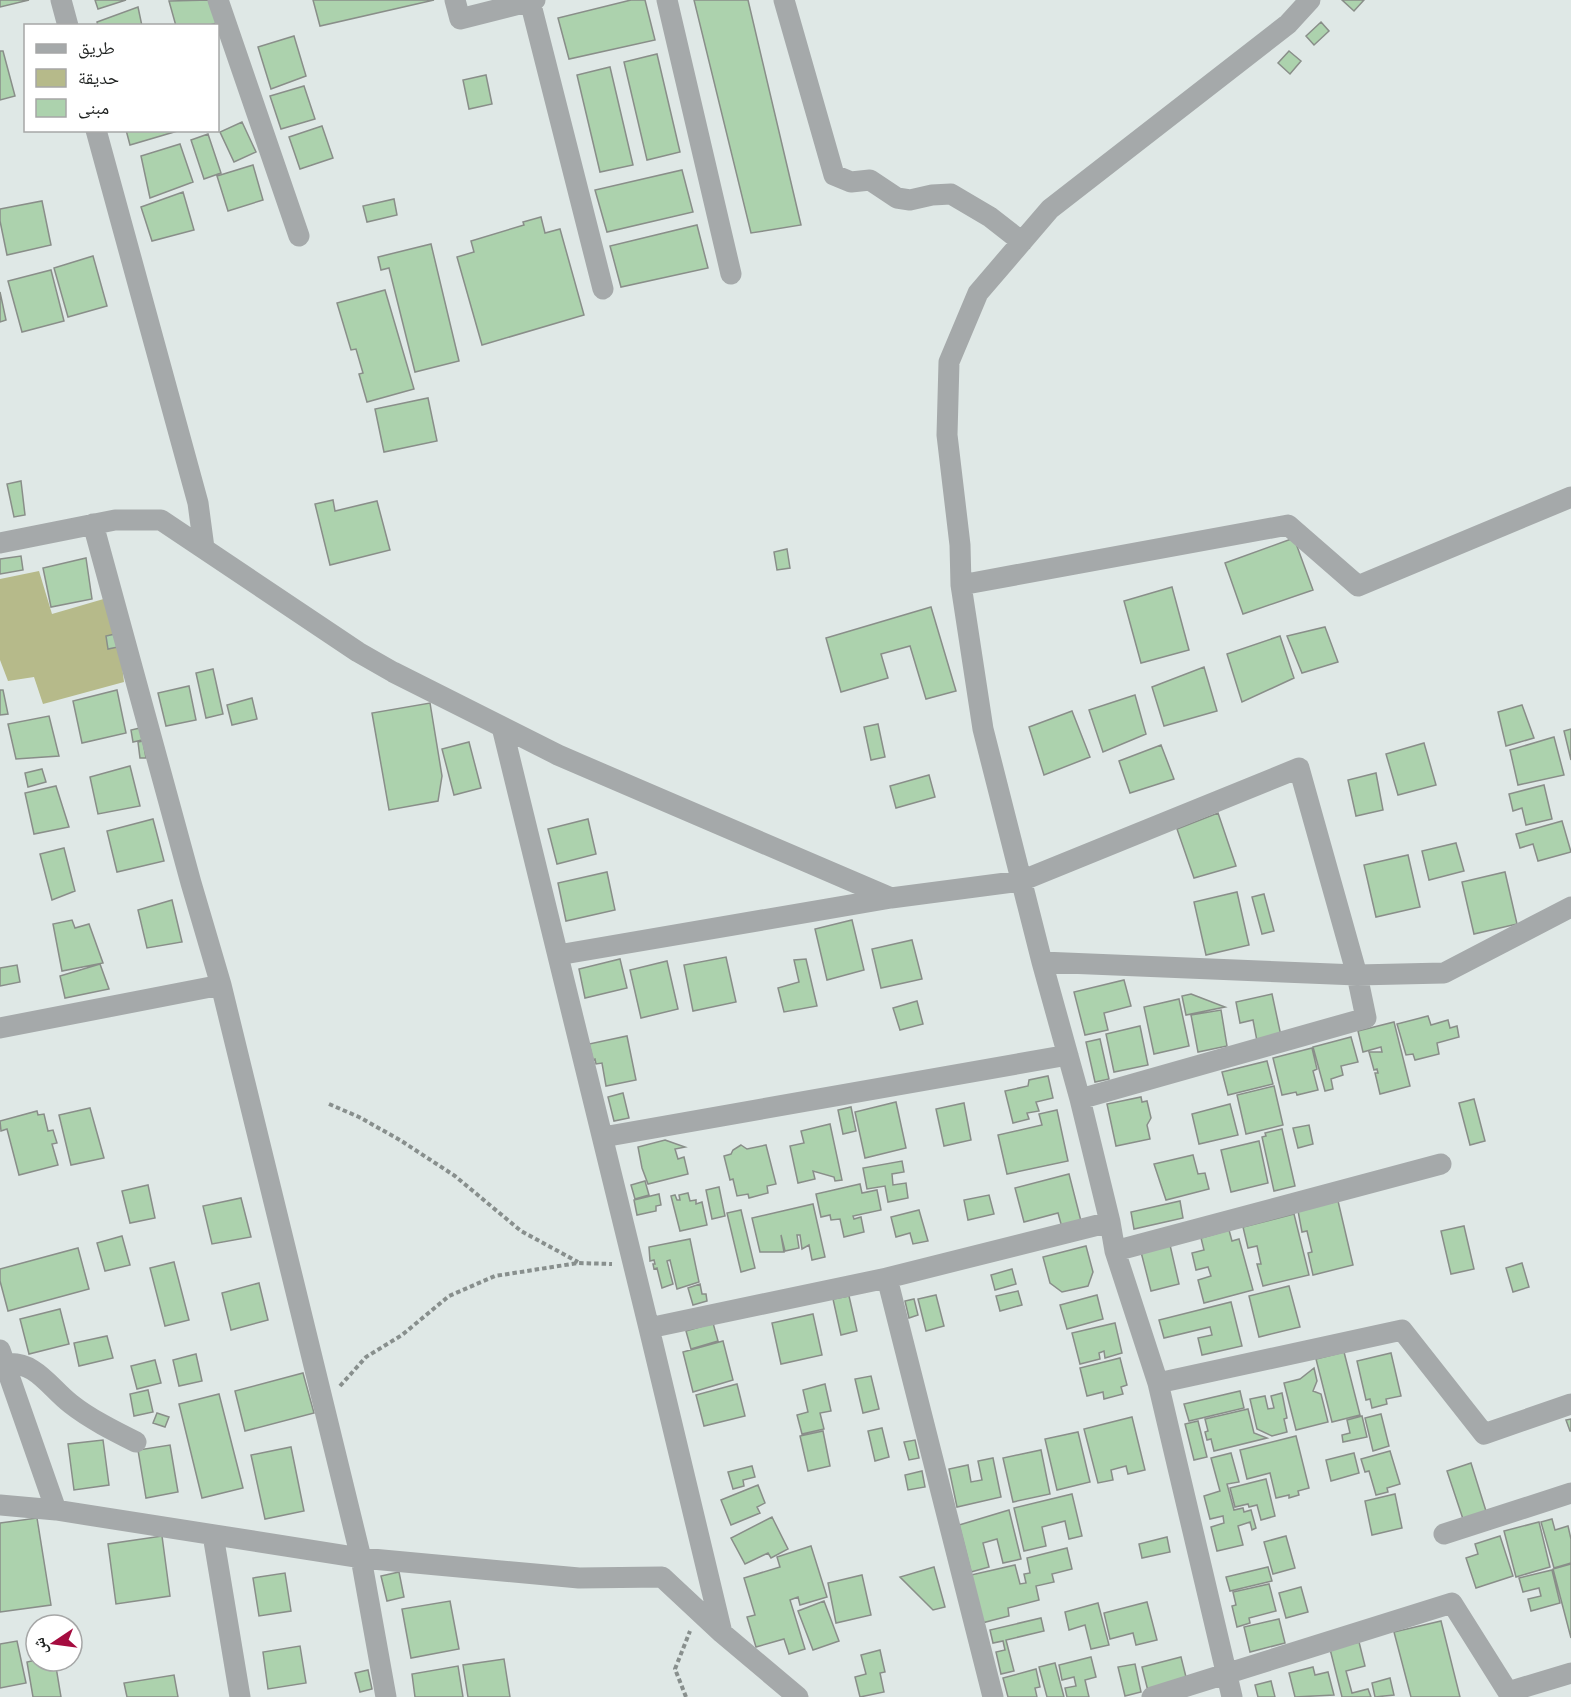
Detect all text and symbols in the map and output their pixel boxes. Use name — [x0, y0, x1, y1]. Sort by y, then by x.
legend — [24, 24, 219, 132]
text: طريق — [78, 35, 115, 59]
text: حديقة — [78, 65, 119, 89]
text: مبنى — [78, 95, 109, 119]
north arrow — [24, 1613, 84, 1673]
text: ش — [27, 1636, 52, 1657]

